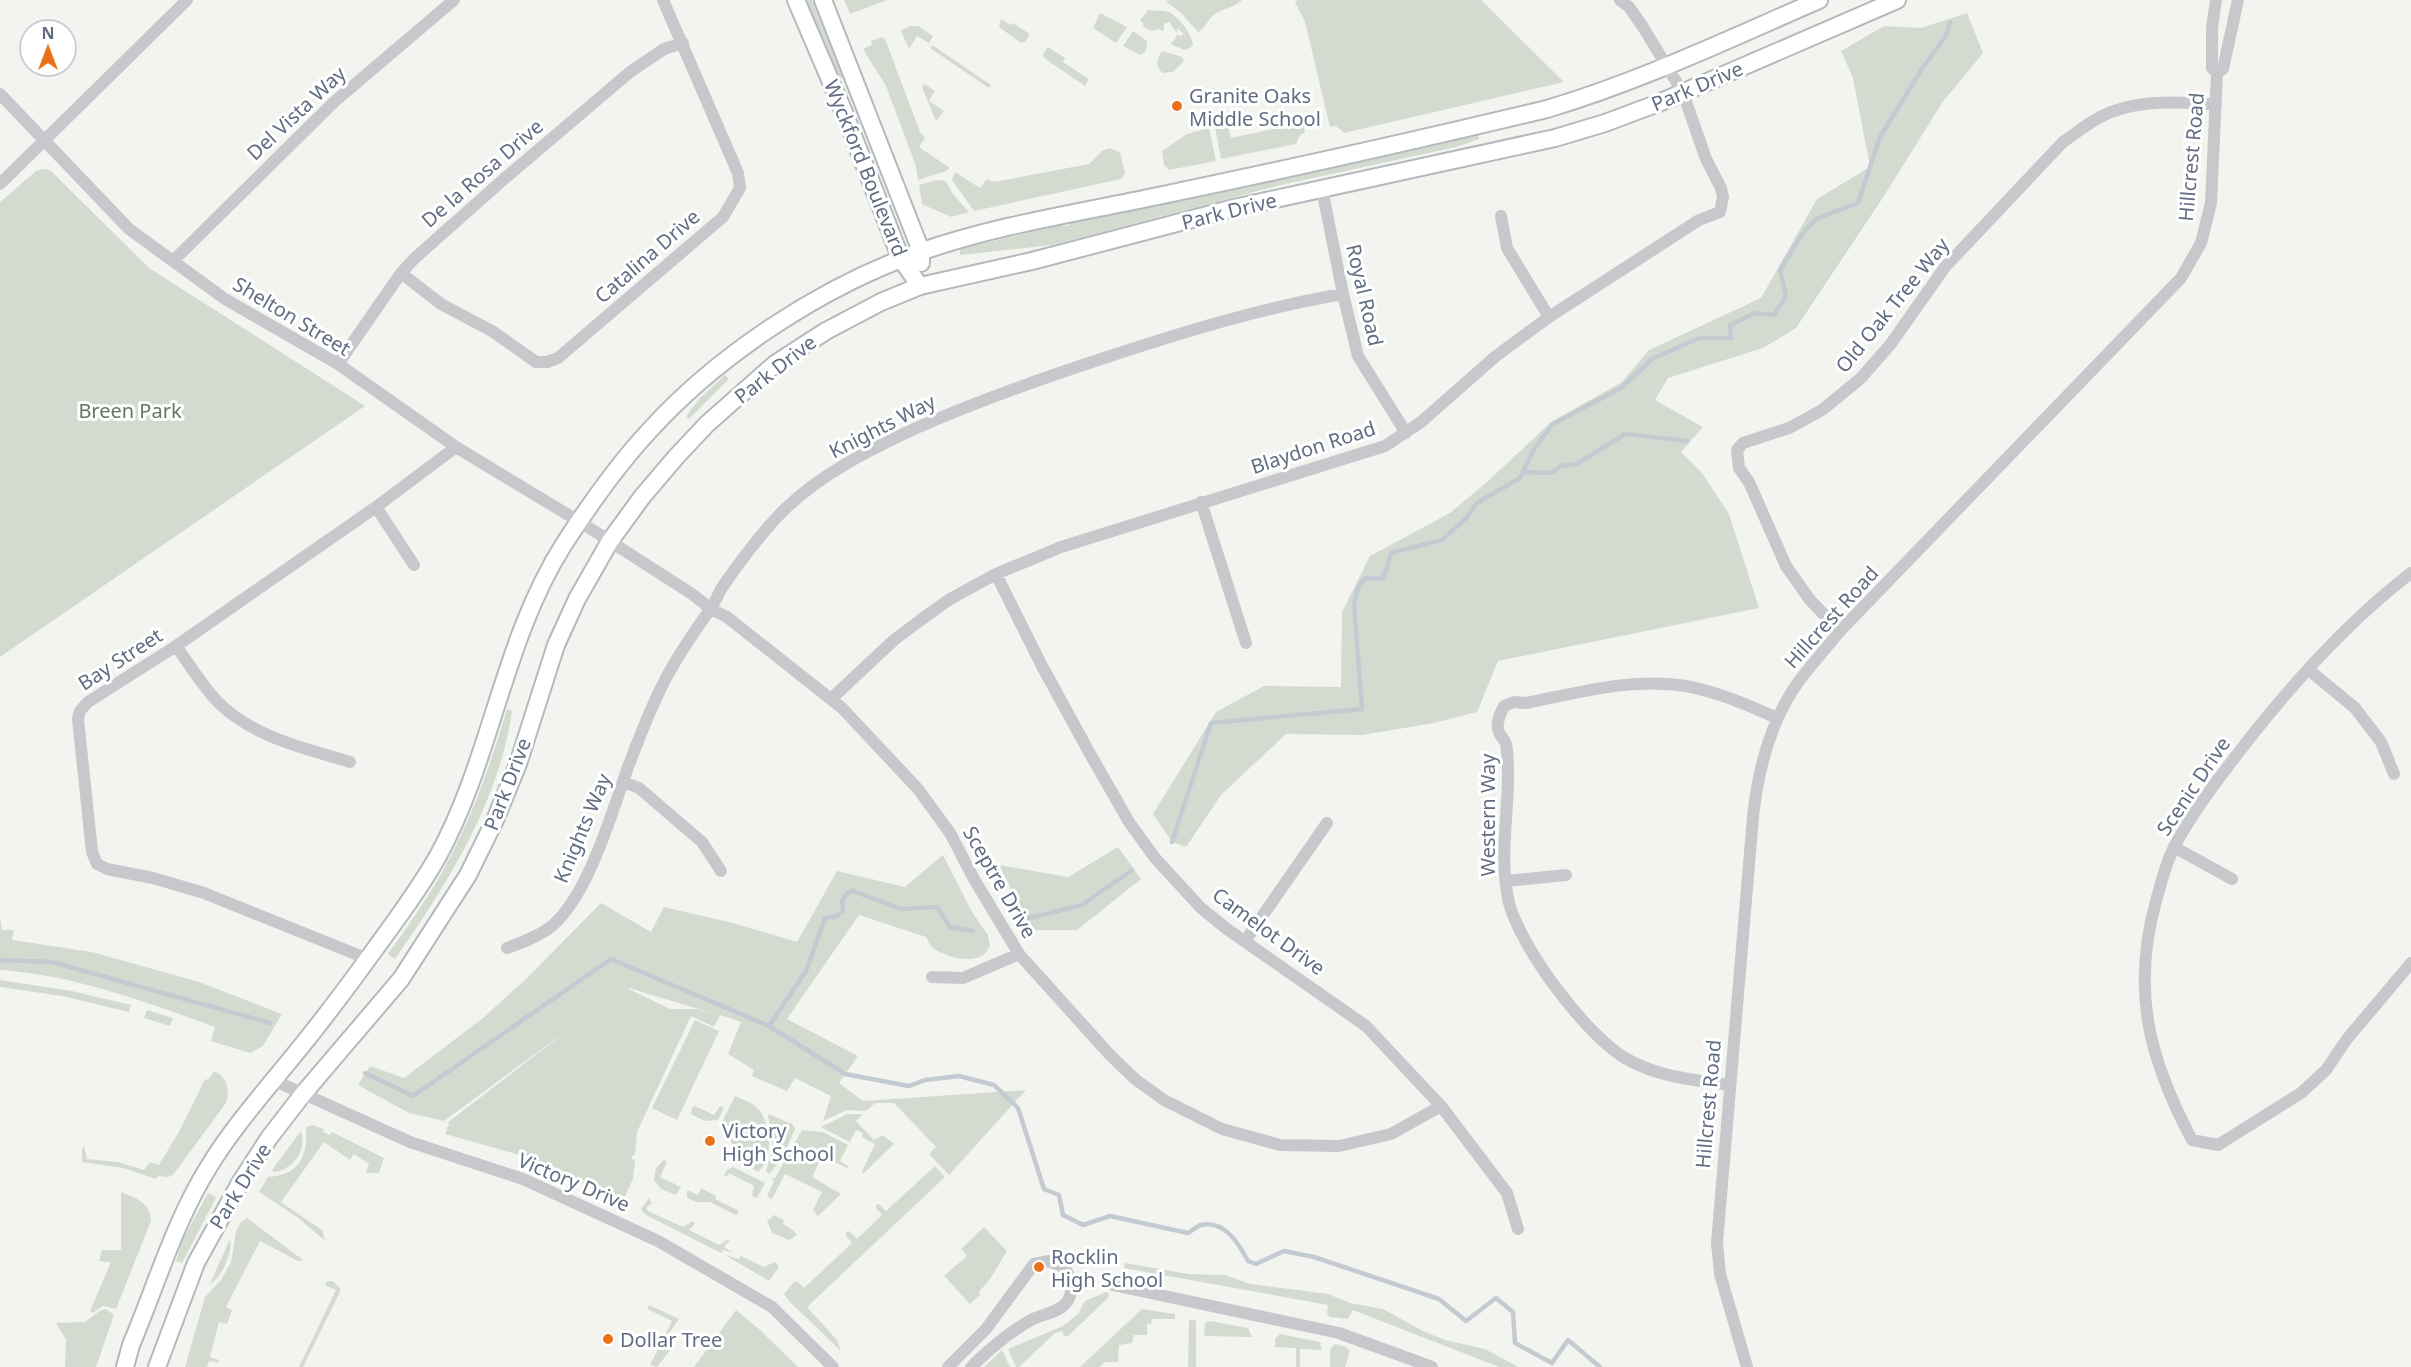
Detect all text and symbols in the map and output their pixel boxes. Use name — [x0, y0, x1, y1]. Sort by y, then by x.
north arrow — [18, 18, 78, 78]
text: N — [41, 22, 55, 44]
street label: Park Drive — [1647, 55, 1747, 117]
street label: Del Vista Way — [241, 60, 352, 166]
street label: Wyckford Boulevard — [818, 76, 914, 260]
place label: Granite Oaks Middle School — [1189, 82, 1321, 132]
street label: Hillcrest Road — [2172, 92, 2210, 222]
marker: Granite Oaks Middle School — [1170, 99, 1184, 113]
street label: De la Rosa Drive — [416, 113, 548, 233]
street label: Park Drive — [1179, 186, 1279, 236]
street label: Catalina Drive — [589, 203, 705, 309]
street label: Old Oak Tree Way — [1829, 231, 1955, 378]
street label: Royal Road — [1340, 241, 1390, 349]
street label: Shelton Street — [228, 270, 356, 362]
street label: Park Drive — [729, 329, 821, 409]
street label: Knights Way — [824, 387, 941, 464]
park label: Breen Park — [78, 397, 182, 424]
street label: Blaydon Road — [1247, 414, 1379, 480]
street label: Hillcrest Road — [1778, 560, 1884, 674]
street label: Bay Street — [73, 622, 167, 696]
street label: Scenic Drive — [2150, 731, 2236, 841]
street label: Park Drive — [477, 734, 537, 834]
street label: Western Way — [1474, 753, 1501, 877]
street label: Knights Way — [547, 769, 617, 887]
street label: Sceptre Drive — [957, 821, 1043, 943]
street label: Camelot Drive — [1207, 881, 1331, 981]
street label: Hillcrest Road — [1689, 1039, 1727, 1169]
place label: Victory High School — [722, 1117, 834, 1167]
marker: Victory High School — [703, 1134, 717, 1148]
street label: Park Drive — [203, 1138, 277, 1234]
street label: Victory Drive — [514, 1146, 634, 1218]
place label: Rocklin High School — [1051, 1243, 1163, 1293]
marker: Rocklin High School — [1032, 1260, 1046, 1274]
place label: Dollar Tree — [620, 1326, 722, 1353]
marker: Dollar Tree — [601, 1332, 615, 1346]

